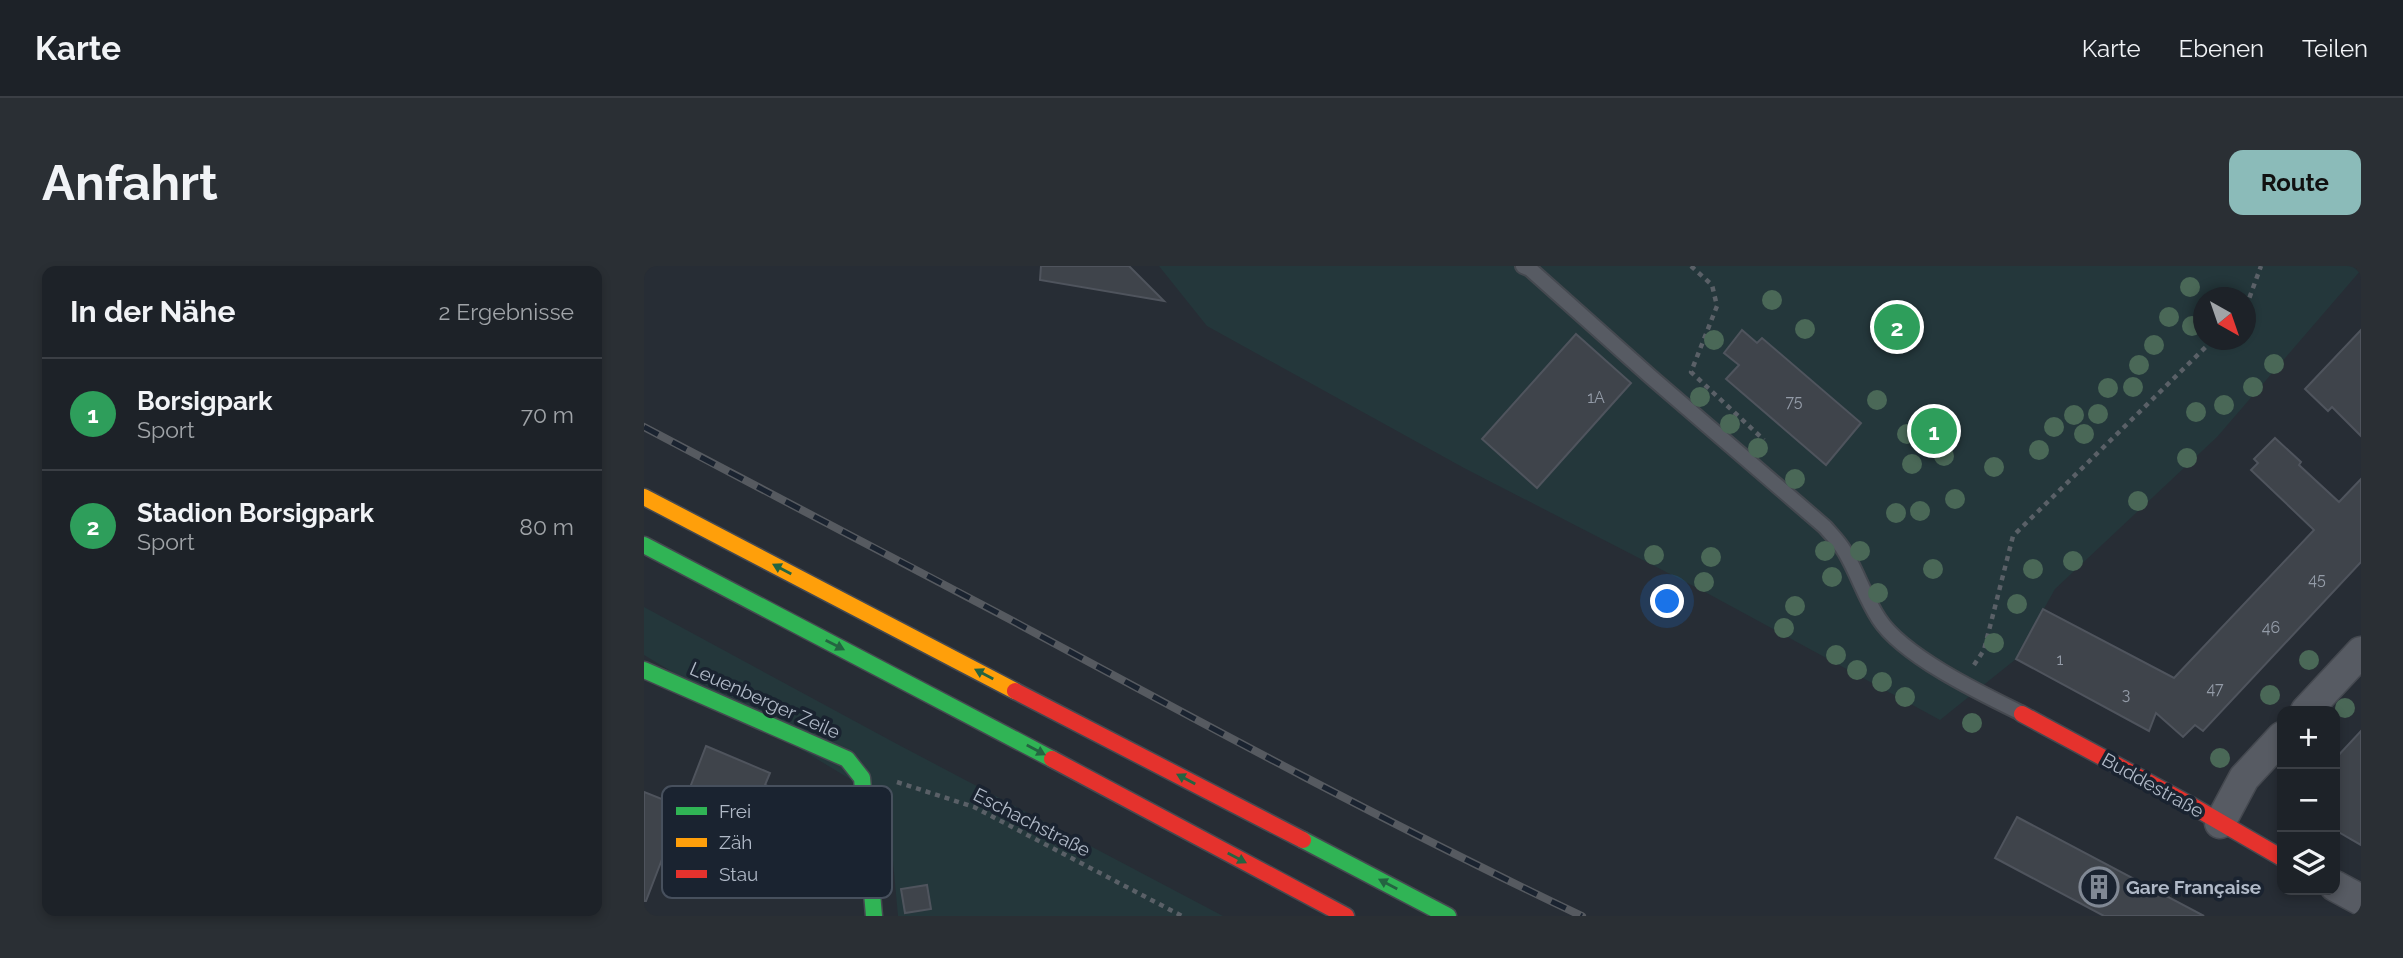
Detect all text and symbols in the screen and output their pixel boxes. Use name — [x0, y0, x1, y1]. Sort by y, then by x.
text: Karte — [35, 29, 121, 68]
text: Karte — [2082, 34, 2141, 63]
text: Ebenen — [2179, 34, 2264, 63]
text: Teilen — [2302, 34, 2368, 63]
button: Route — [2229, 150, 2361, 215]
text: Anfahrt — [42, 154, 218, 211]
north arrow — [2193, 287, 2256, 350]
text: In der Nähe — [70, 294, 235, 329]
text: 2 Ergebnisse — [438, 298, 574, 325]
pin: 2 — [1874, 301, 1920, 353]
text: Borsigpark — [137, 386, 272, 416]
house number: 1A — [1587, 388, 1605, 407]
house number: 75 — [1785, 392, 1803, 411]
text: 1 — [87, 401, 99, 428]
text: 70 m — [521, 401, 574, 428]
pin: 1 — [1911, 405, 1957, 457]
text: Sport — [137, 416, 195, 443]
text: Stadion Borsigpark — [137, 498, 374, 528]
text: 2 — [87, 513, 99, 540]
text: 80 m — [519, 513, 574, 540]
text: Sport — [137, 528, 195, 555]
one-way arrow — [772, 563, 792, 575]
house number: 45 — [2308, 570, 2326, 589]
your location — [1650, 584, 1684, 618]
house number: 46 — [2262, 618, 2280, 637]
one-way arrow — [825, 639, 845, 650]
house number: 1 — [2057, 650, 2064, 669]
street label: Leuenberger Zeile — [687, 657, 843, 743]
one-way arrow — [974, 668, 994, 680]
house number: 47 — [2206, 679, 2224, 698]
house number: 3 — [2122, 685, 2130, 704]
map controls — [2277, 706, 2340, 895]
button: + — [2277, 706, 2340, 769]
one-way arrow — [1027, 744, 1046, 756]
street label: Buddestraße — [2098, 748, 2208, 822]
button: − — [2277, 769, 2340, 832]
one-way arrow — [1176, 774, 1196, 785]
street label: Eschachstraße — [970, 783, 1094, 861]
legend — [662, 786, 892, 898]
text: Frei — [719, 800, 751, 822]
text: Zäh — [719, 831, 752, 853]
button: layers — [2277, 832, 2340, 895]
one-way arrow — [1227, 852, 1247, 863]
text: Stau — [719, 863, 758, 885]
building icon: Gare Française — [2078, 866, 2120, 908]
place label: Gare Française — [2126, 876, 2261, 898]
one-way arrow — [1377, 879, 1397, 891]

